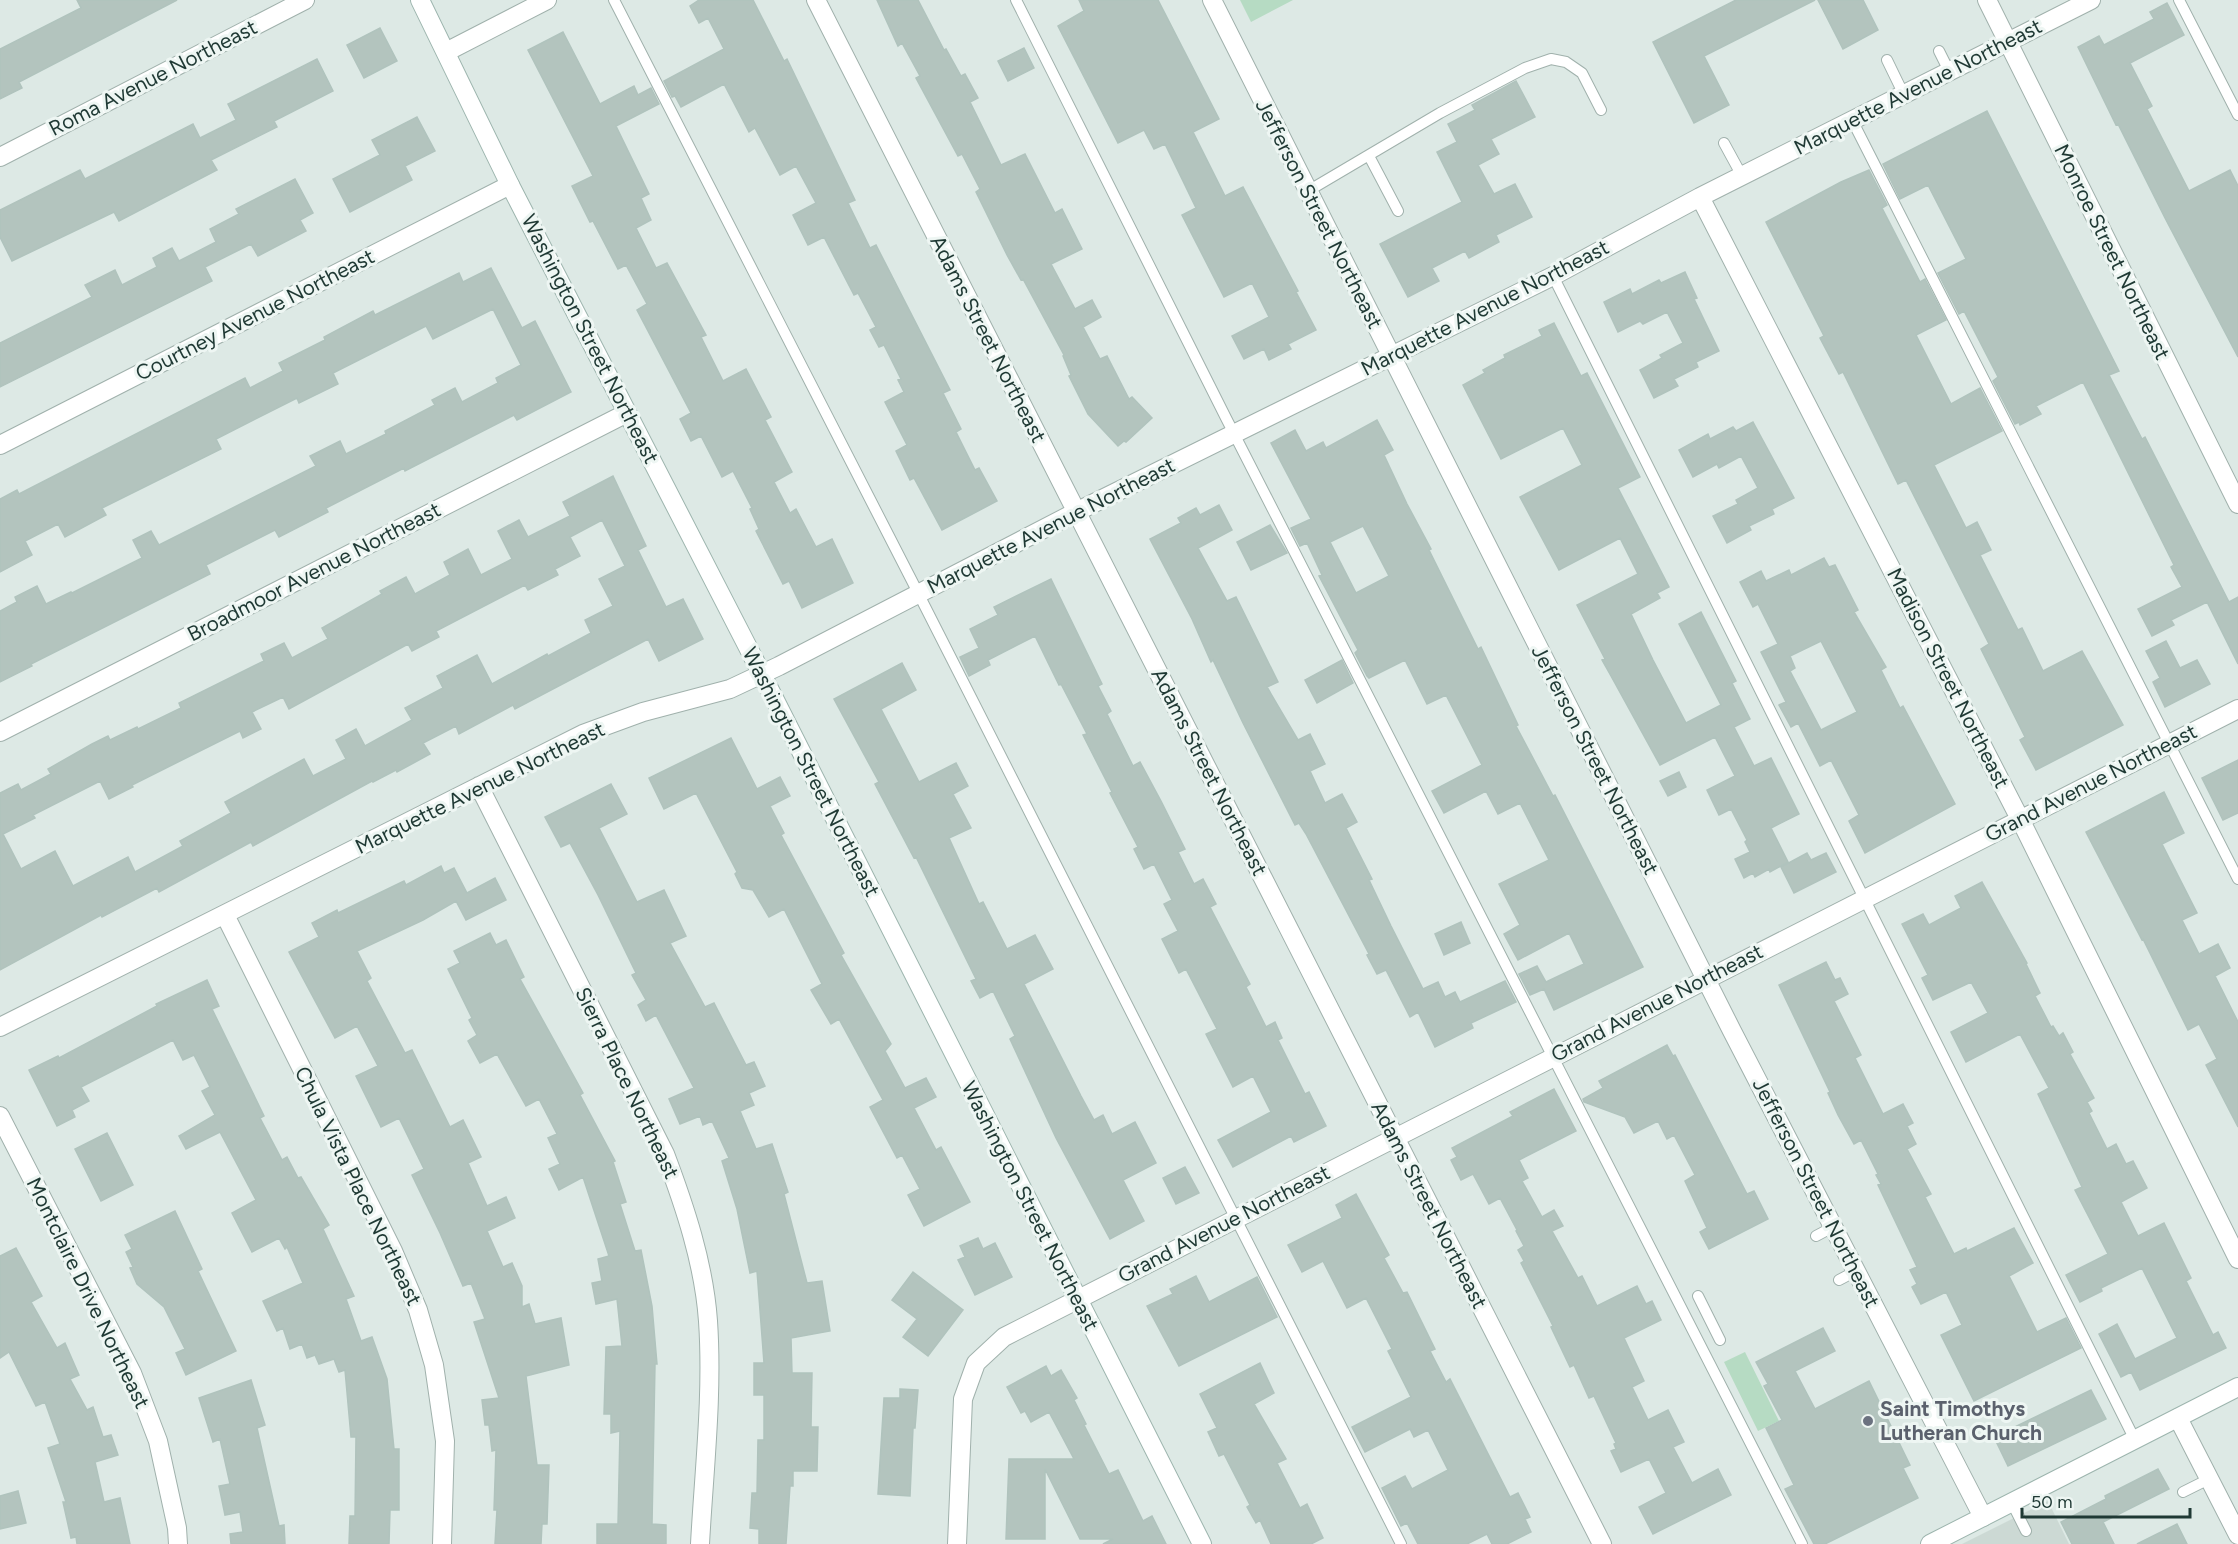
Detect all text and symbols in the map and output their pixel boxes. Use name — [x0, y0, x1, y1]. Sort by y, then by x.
street label: Marquette Avenue Northeast — [1790, 13, 2046, 160]
street label: Roma Avenue Northeast — [44, 14, 261, 141]
street label: Jefferson Street Northeast — [1251, 95, 1388, 333]
street label: Monroe Street Northeast — [2049, 140, 2176, 364]
street label: Washington Street Northeast — [517, 210, 664, 468]
street label: Adams Street Northeast — [925, 231, 1052, 447]
street label: Marquette Avenue Northeast — [1357, 234, 1613, 381]
street label: Courtney Avenue Northeast — [131, 243, 378, 386]
street label: Marquette Avenue Northeast — [923, 452, 1179, 599]
street label: Broadmoor Avenue Northeast — [183, 497, 445, 646]
street label: Madison Street Northeast — [1882, 564, 2015, 792]
street label: Jefferson Street Northeast — [1527, 641, 1664, 879]
street label: Washington Street Northeast — [738, 643, 885, 901]
street label: Adams Street Northeast — [1146, 664, 1273, 880]
street label: Marquette Avenue Northeast — [351, 716, 609, 859]
street label: Grand Avenue Northeast — [1981, 718, 2201, 847]
street label: Grand Avenue Northeast — [1547, 938, 1767, 1067]
street label: Sierra Place Northeast — [570, 983, 685, 1183]
street label: Chula Vista Place Northeast — [290, 1062, 427, 1309]
street label: Jefferson Street Northeast — [1748, 1074, 1885, 1312]
street label: Washington Street Northeast — [957, 1077, 1104, 1335]
street label: Adams Street Northeast — [1366, 1097, 1493, 1313]
street label: Grand Avenue Northeast — [1114, 1159, 1334, 1288]
street label: Montclaire Drive Northeast — [22, 1173, 155, 1412]
place label: Saint Timothys Lutheran Church — [1880, 1396, 2042, 1445]
marker: Saint Timothys Lutheran Church — [1861, 1414, 1875, 1428]
scale bar — [2022, 1481, 2190, 1519]
text: 50 m — [2031, 1491, 2073, 1513]

